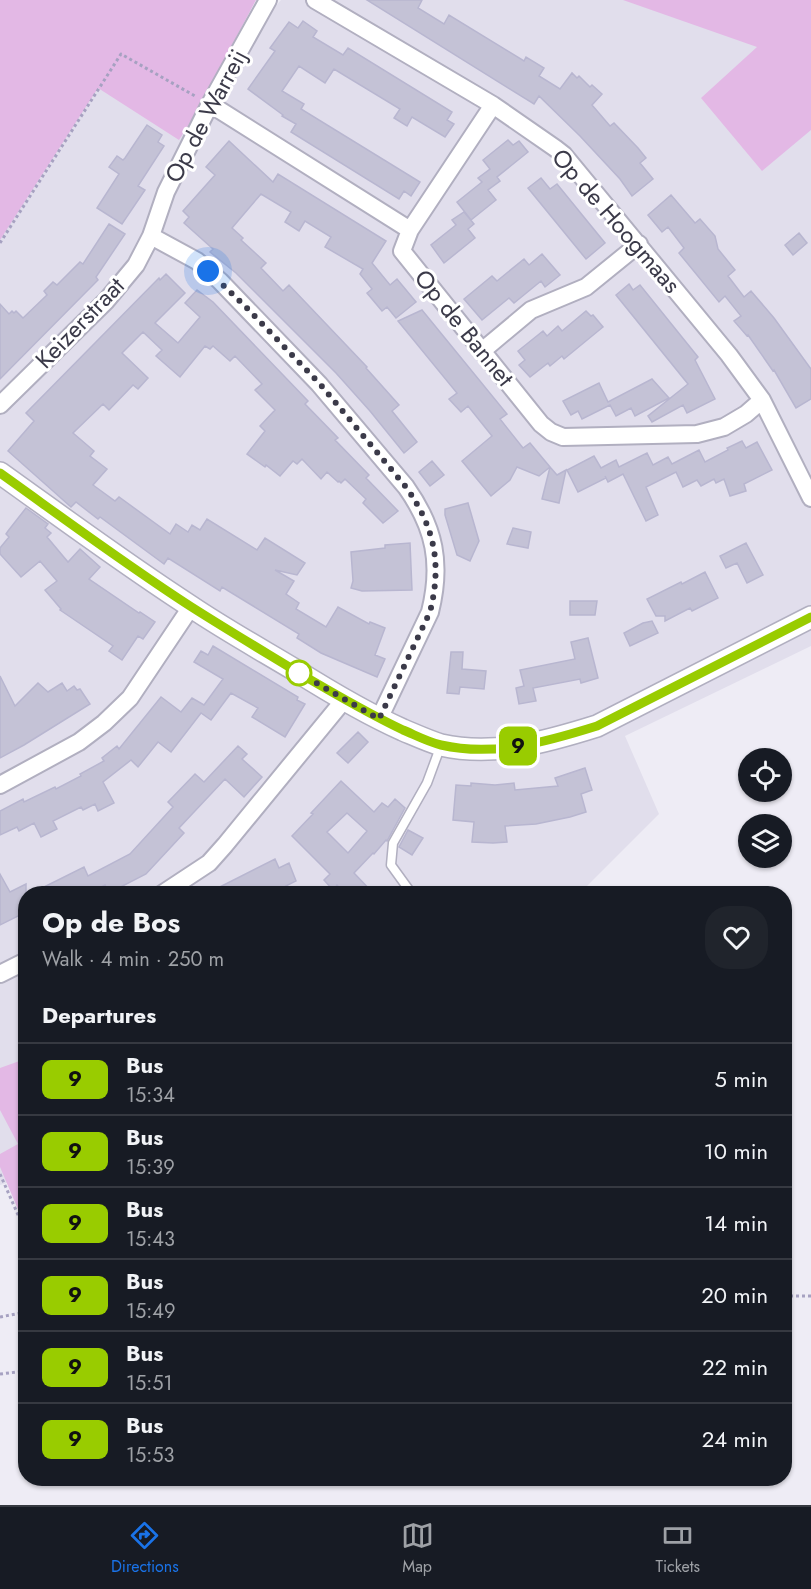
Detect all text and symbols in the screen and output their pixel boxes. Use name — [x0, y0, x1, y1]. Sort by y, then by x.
street label: Op de Warreij — [156, 43, 255, 189]
street label: Op de Hoogmaas — [544, 141, 689, 301]
your location — [193, 256, 223, 286]
street label: Op de Bannet — [406, 262, 523, 394]
street label: Keizerstraat — [27, 269, 132, 376]
unlabelled marker — [286, 660, 312, 686]
line badge: 9 — [498, 726, 538, 766]
text: 9 — [511, 731, 525, 761]
map controls — [738, 748, 792, 868]
button: locate — [738, 748, 792, 802]
button: layers — [738, 814, 792, 868]
text: Op de Bos — [42, 902, 180, 943]
button: heart — [705, 906, 768, 969]
text: Walk · 4 min · 250 m — [42, 945, 224, 974]
text: Departures — [42, 999, 156, 1031]
text: Bus — [126, 1049, 163, 1081]
text: 5 min — [715, 1063, 768, 1095]
text: 9 — [68, 1064, 82, 1094]
text: 15:34 — [126, 1081, 175, 1110]
text: Bus — [126, 1121, 163, 1153]
text: 10 min — [704, 1135, 768, 1167]
text: 9 — [68, 1136, 82, 1166]
text: 15:39 — [126, 1153, 175, 1182]
text: Bus — [126, 1193, 163, 1225]
text: 14 min — [704, 1207, 768, 1239]
text: 9 — [68, 1208, 82, 1238]
text: 15:43 — [126, 1225, 175, 1254]
text: Bus — [126, 1265, 163, 1297]
text: 20 min — [701, 1279, 768, 1311]
text: 9 — [68, 1280, 82, 1310]
text: 15:49 — [126, 1297, 175, 1326]
text: Bus — [126, 1337, 163, 1369]
text: 22 min — [702, 1351, 768, 1383]
text: 9 — [68, 1352, 82, 1382]
text: 15:51 — [126, 1369, 173, 1398]
text: Bus — [126, 1409, 163, 1441]
text: 24 min — [702, 1423, 768, 1455]
text: 9 — [68, 1424, 82, 1454]
text: 15:53 — [126, 1441, 174, 1470]
tab: Directions — [111, 1519, 179, 1578]
tab: Map — [401, 1519, 434, 1578]
tab: Tickets — [655, 1519, 700, 1578]

